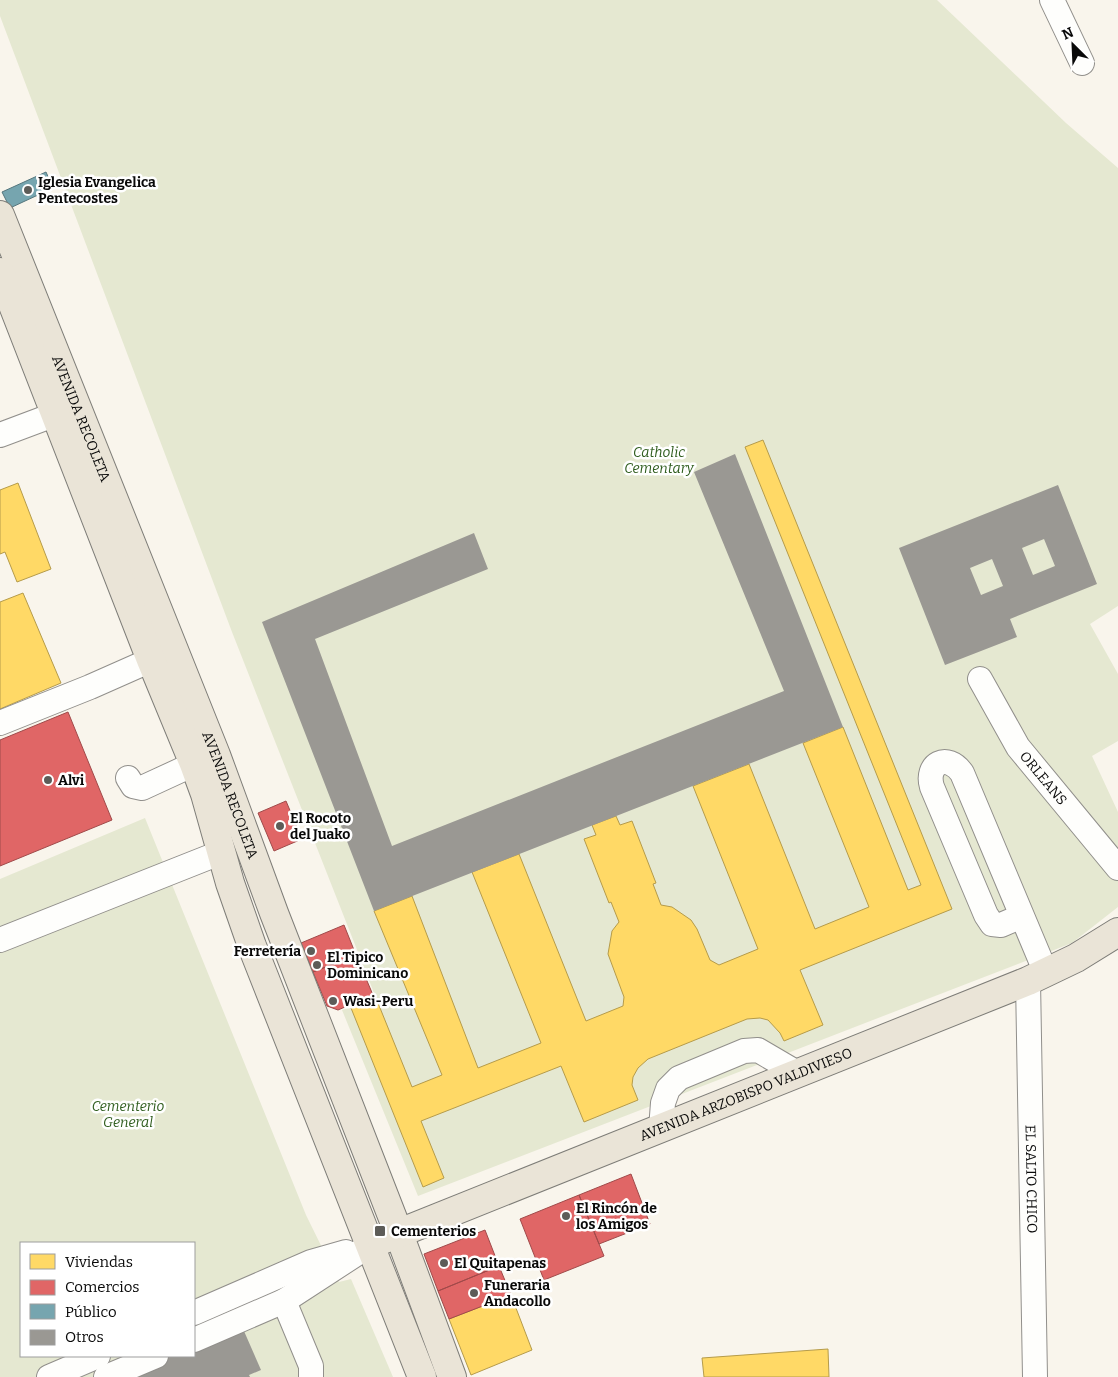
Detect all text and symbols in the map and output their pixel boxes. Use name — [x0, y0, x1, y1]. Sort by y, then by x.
north arrow — [1048, 20, 1098, 70]
text: N — [1060, 24, 1076, 44]
place label: Iglesia Evangelica Pentecostes — [38, 174, 156, 207]
marker: Iglesia Evangelica Pentecostes — [22, 184, 34, 196]
street label: AVENIDA RECOLETA — [48, 353, 114, 484]
park label: Catholic Cementary — [624, 444, 695, 477]
street label: AVENIDA RECOLETA — [199, 729, 262, 861]
street label: ORLEANS — [1016, 748, 1071, 808]
place label: Alvi — [58, 772, 85, 789]
marker: Alvi — [42, 774, 54, 786]
place label: El Rocoto del Juako — [290, 810, 351, 843]
marker: El Rocoto del Juako — [274, 820, 286, 832]
place label: Ferretería — [234, 943, 301, 960]
marker: Ferretería — [305, 945, 317, 957]
place label: El Tipico Dominicano — [327, 949, 408, 982]
marker: El Tipico Dominicano — [311, 959, 323, 971]
place label: Wasi-Peru — [343, 993, 413, 1010]
marker: Wasi-Peru — [327, 995, 339, 1007]
street label: AVENIDA ARZOBISPO VALDIVIESO — [637, 1044, 855, 1144]
park label: Cementerio General — [92, 1098, 165, 1131]
street label: EL SALTO CHICO — [1022, 1124, 1041, 1234]
place label: El Rincón de los Amigos — [576, 1200, 657, 1233]
marker: El Rincón de los Amigos — [560, 1210, 572, 1222]
place label: Cementerios — [391, 1223, 476, 1240]
marker: Cementerios — [373, 1224, 387, 1238]
legend — [20, 1242, 195, 1357]
text: Viviendas — [65, 1253, 133, 1271]
place label: El Quitapenas — [454, 1255, 546, 1272]
marker: El Quitapenas — [438, 1257, 450, 1269]
place label: Funeraria Andacollo — [484, 1277, 551, 1310]
text: Comercios — [65, 1278, 139, 1296]
marker: Funeraria Andacollo — [468, 1287, 480, 1299]
text: Público — [65, 1303, 117, 1321]
text: Otros — [65, 1328, 104, 1346]

